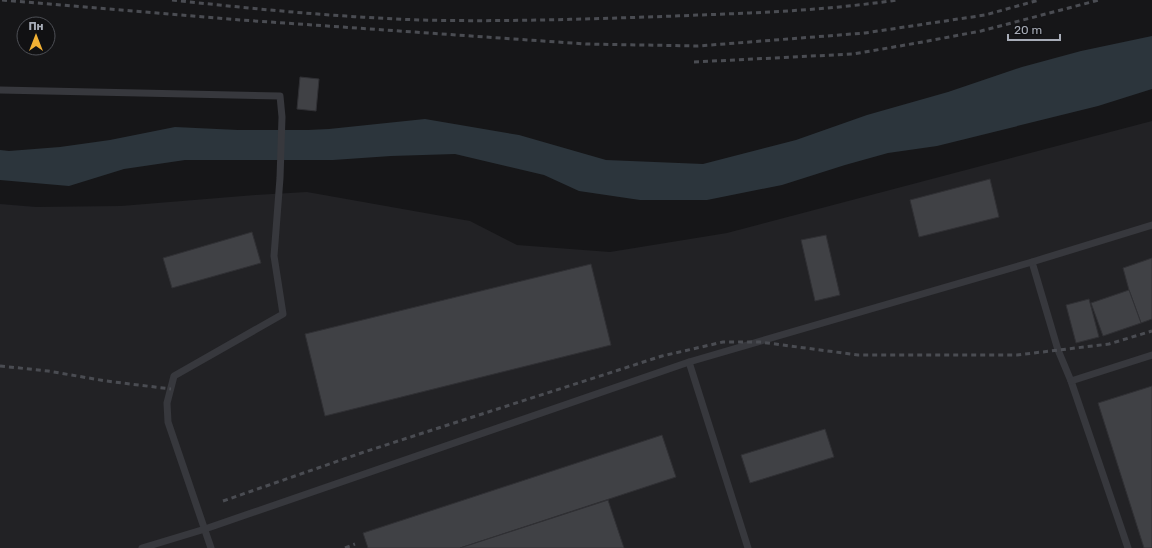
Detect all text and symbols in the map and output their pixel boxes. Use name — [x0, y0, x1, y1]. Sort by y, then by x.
north arrow — [16, 16, 56, 56]
scale bar — [1008, 16, 1060, 42]
text: Пн — [28, 20, 44, 33]
text: 20 m — [1014, 23, 1042, 37]

